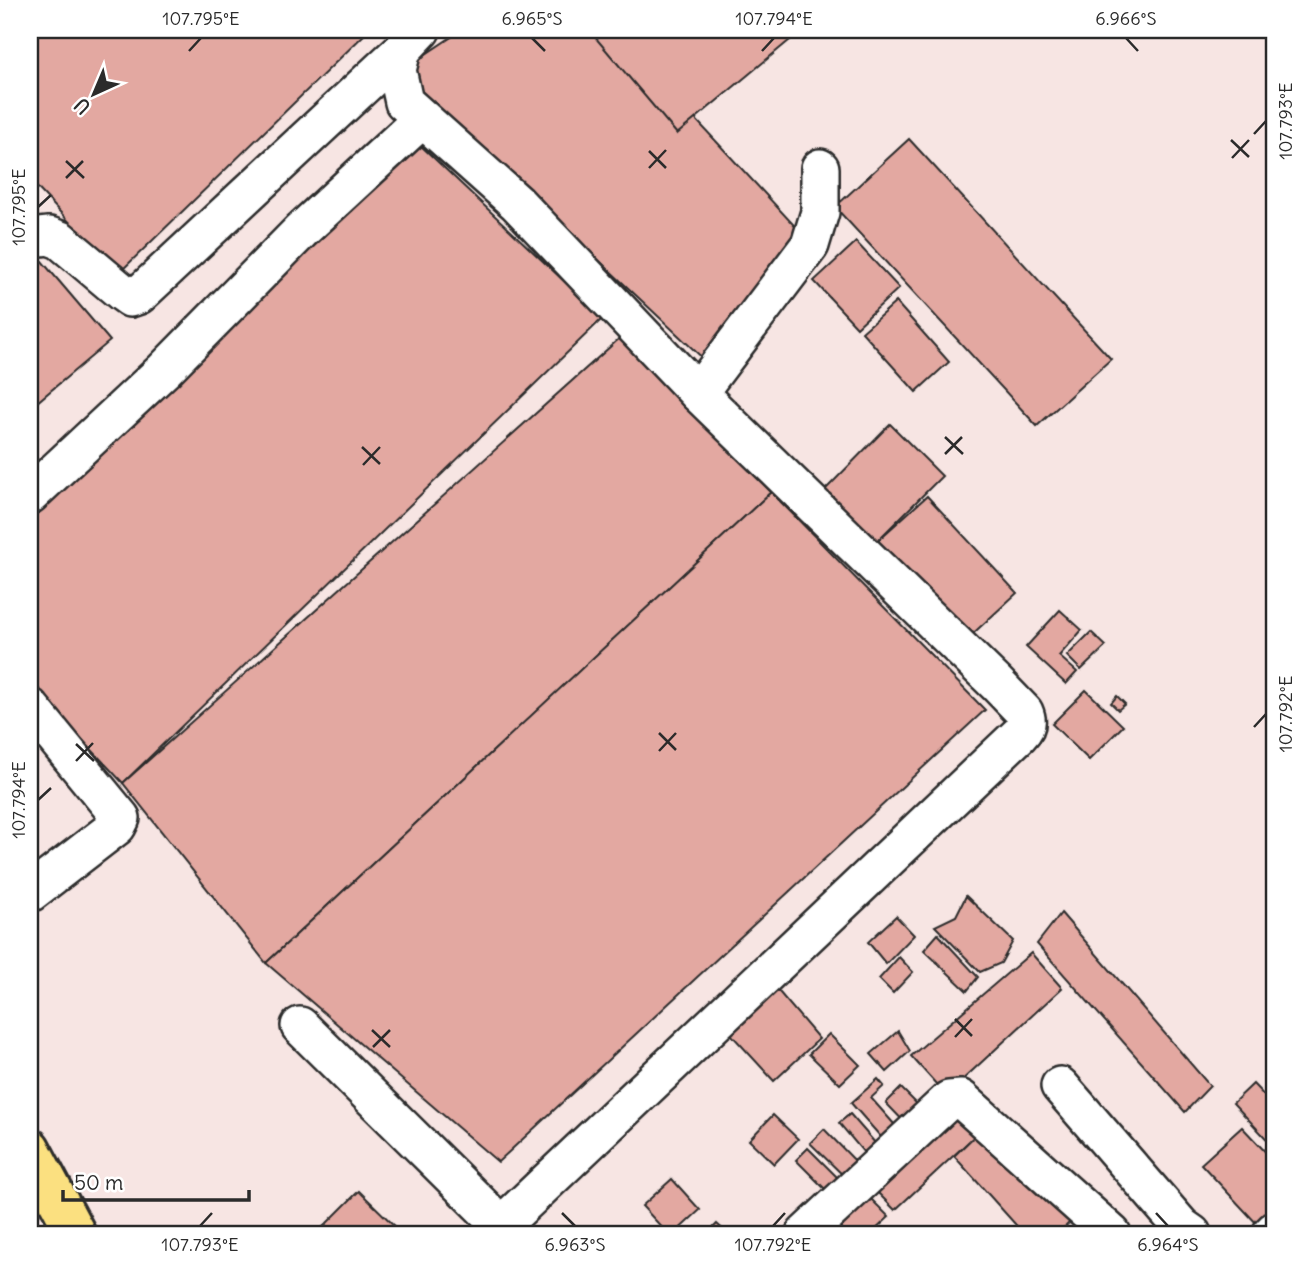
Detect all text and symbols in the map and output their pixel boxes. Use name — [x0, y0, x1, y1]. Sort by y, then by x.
text: 107.795°E — [162, 7, 240, 30]
text: 6.965°S — [501, 7, 563, 30]
text: 107.794°E — [735, 7, 813, 30]
text: 6.966°S — [1095, 7, 1157, 30]
north arrow — [60, 60, 130, 130]
text: 107.793°E — [1274, 82, 1297, 160]
text: U — [69, 93, 95, 119]
text: 107.795°E — [7, 168, 30, 246]
text: 107.792°E — [1274, 676, 1297, 752]
text: 107.794°E — [7, 761, 30, 839]
scale bar — [63, 1159, 248, 1203]
text: 50 m — [74, 1169, 123, 1196]
text: 107.793°E — [161, 1233, 239, 1256]
text: 6.963°S — [544, 1233, 606, 1256]
text: 107.792°E — [735, 1233, 811, 1256]
text: 6.964°S — [1137, 1233, 1199, 1256]

